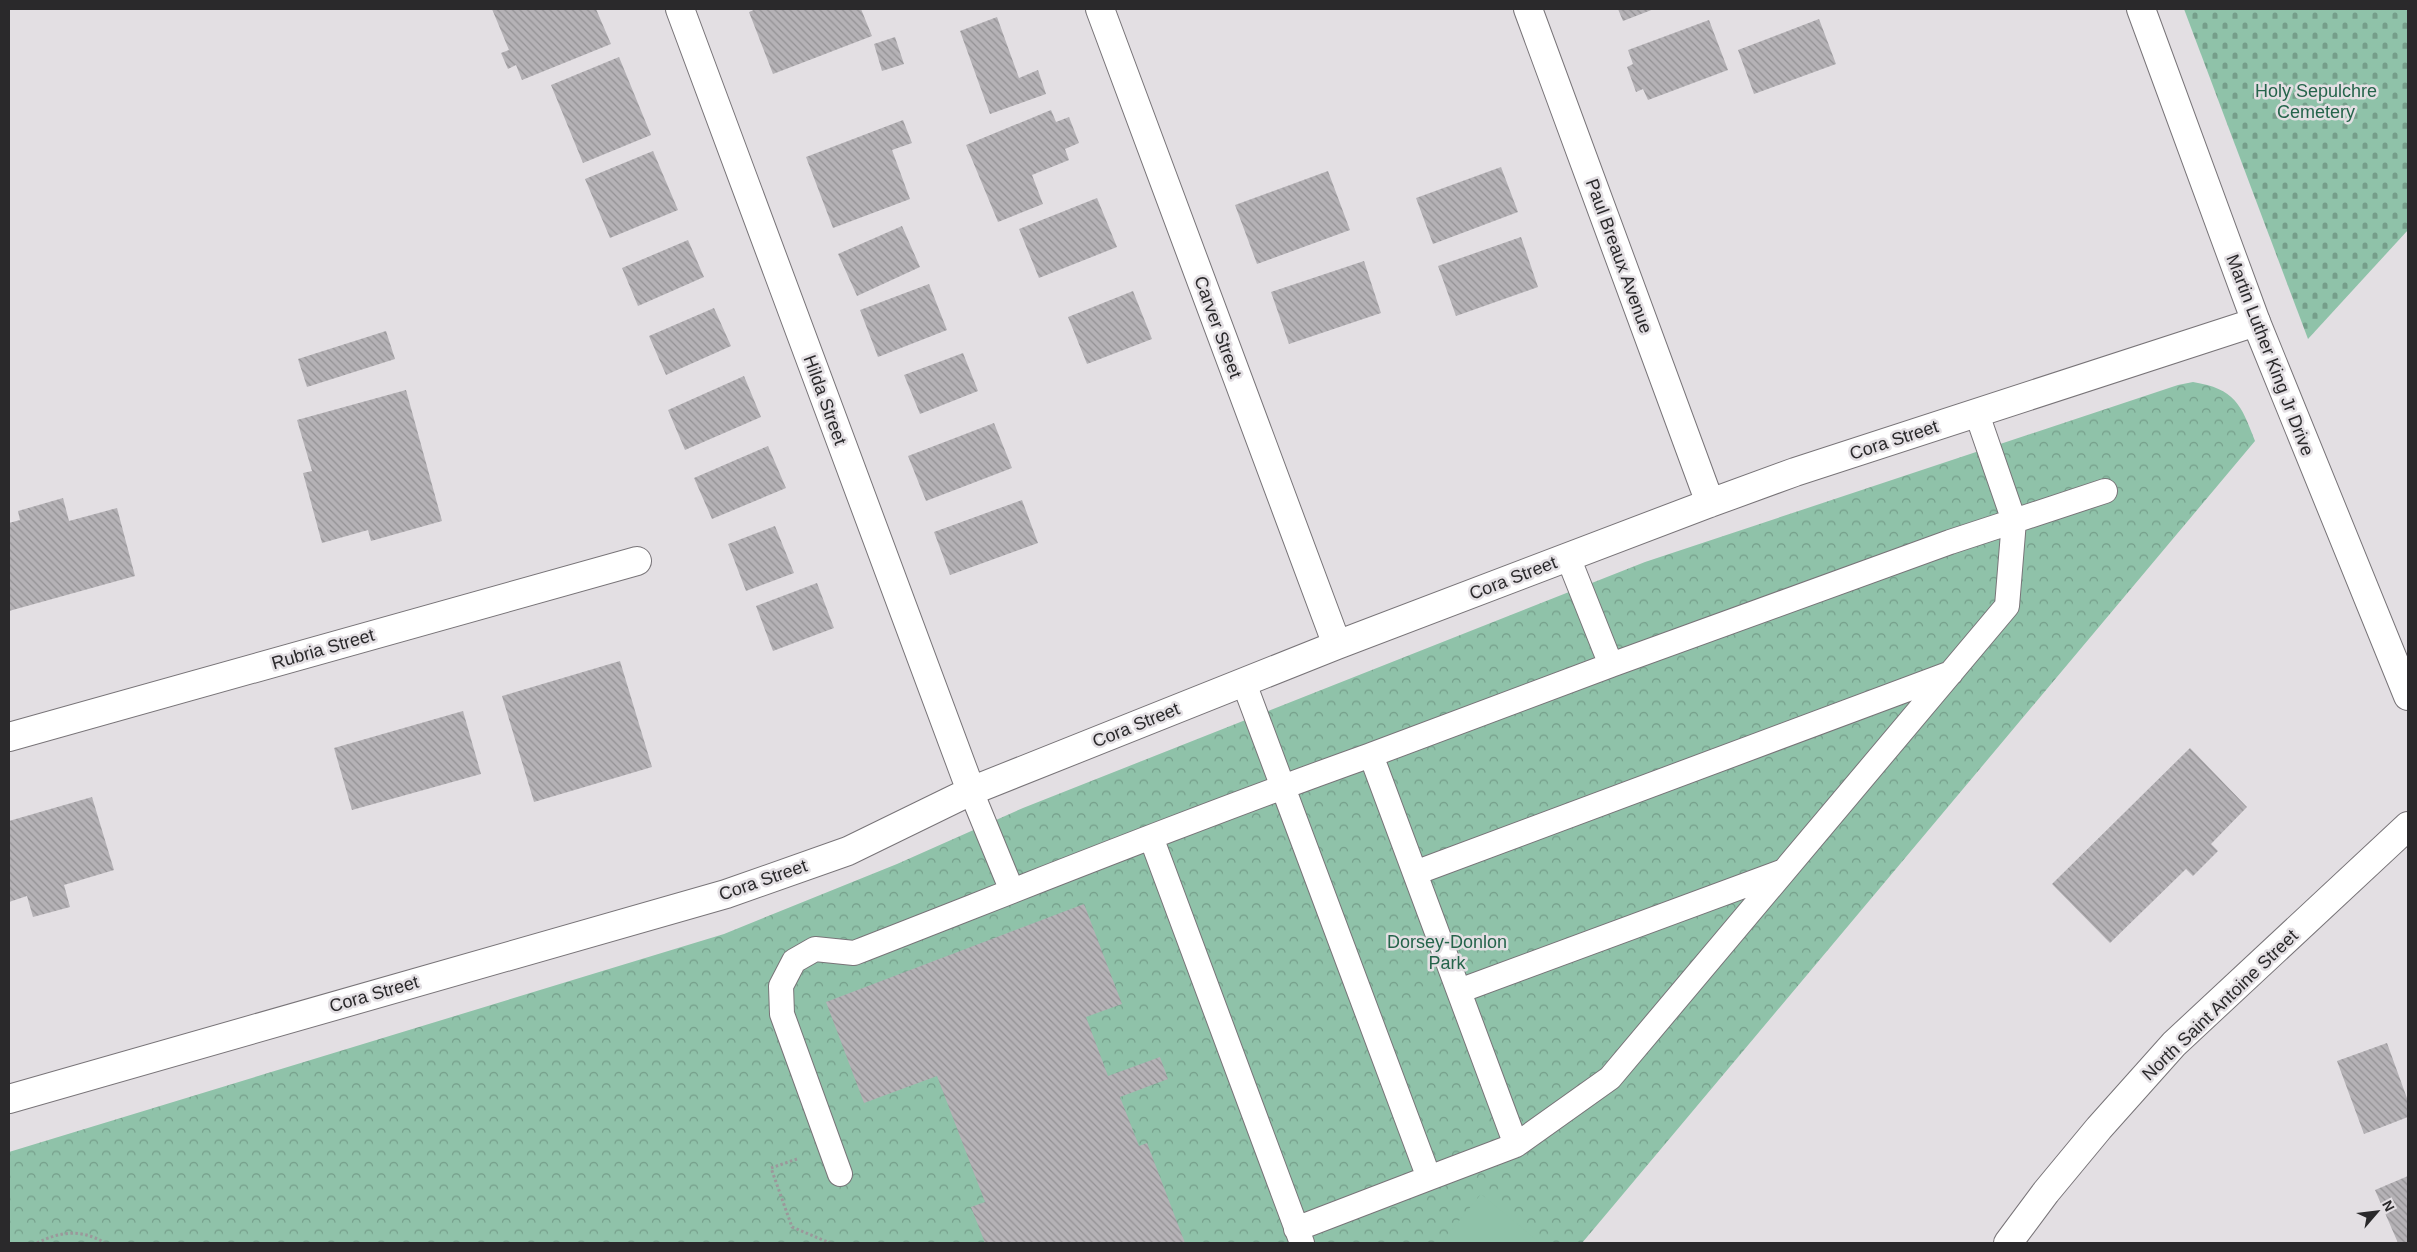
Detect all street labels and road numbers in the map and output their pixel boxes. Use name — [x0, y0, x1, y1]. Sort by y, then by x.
street label: Paul Breaux Avenue — [1582, 176, 1656, 336]
street label: Martin Luther King Jr Drive — [2222, 251, 2318, 459]
street label: Carver Street — [1190, 273, 1246, 381]
street label: Hilda Street — [800, 352, 850, 448]
street label: Cora Street — [1847, 416, 1941, 464]
street label: Cora Street — [1466, 552, 1560, 604]
street label: Rubria Street — [269, 625, 377, 673]
street label: Cora Street — [1090, 698, 1182, 752]
street label: Cora Street — [716, 856, 810, 904]
street label: North Saint Antoine Street — [2138, 926, 2302, 1084]
street label: Cora Street — [327, 972, 421, 1016]

